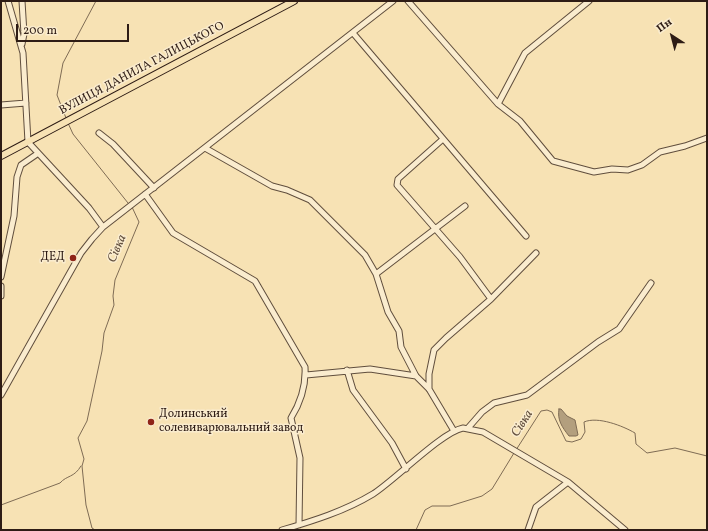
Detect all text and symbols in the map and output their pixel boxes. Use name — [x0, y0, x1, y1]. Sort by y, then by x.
text: Пн — [654, 15, 675, 37]
scale bar — [18, 16, 131, 42]
north arrow — [652, 16, 692, 56]
street label: ВУЛИЦЯ ДАНИЛА ГАЛИЦЬКОГО — [57, 19, 227, 119]
text: 200 m — [23, 23, 57, 39]
water label: Сівка — [105, 233, 131, 265]
place label: ДЕД — [40, 251, 65, 265]
marker: ДЕД — [68, 253, 78, 263]
place label: Долинський солевиварювальний завод — [159, 408, 303, 436]
water label: Сівка — [509, 408, 537, 440]
marker: Долинський солевиварювальний завод — [146, 417, 156, 427]

